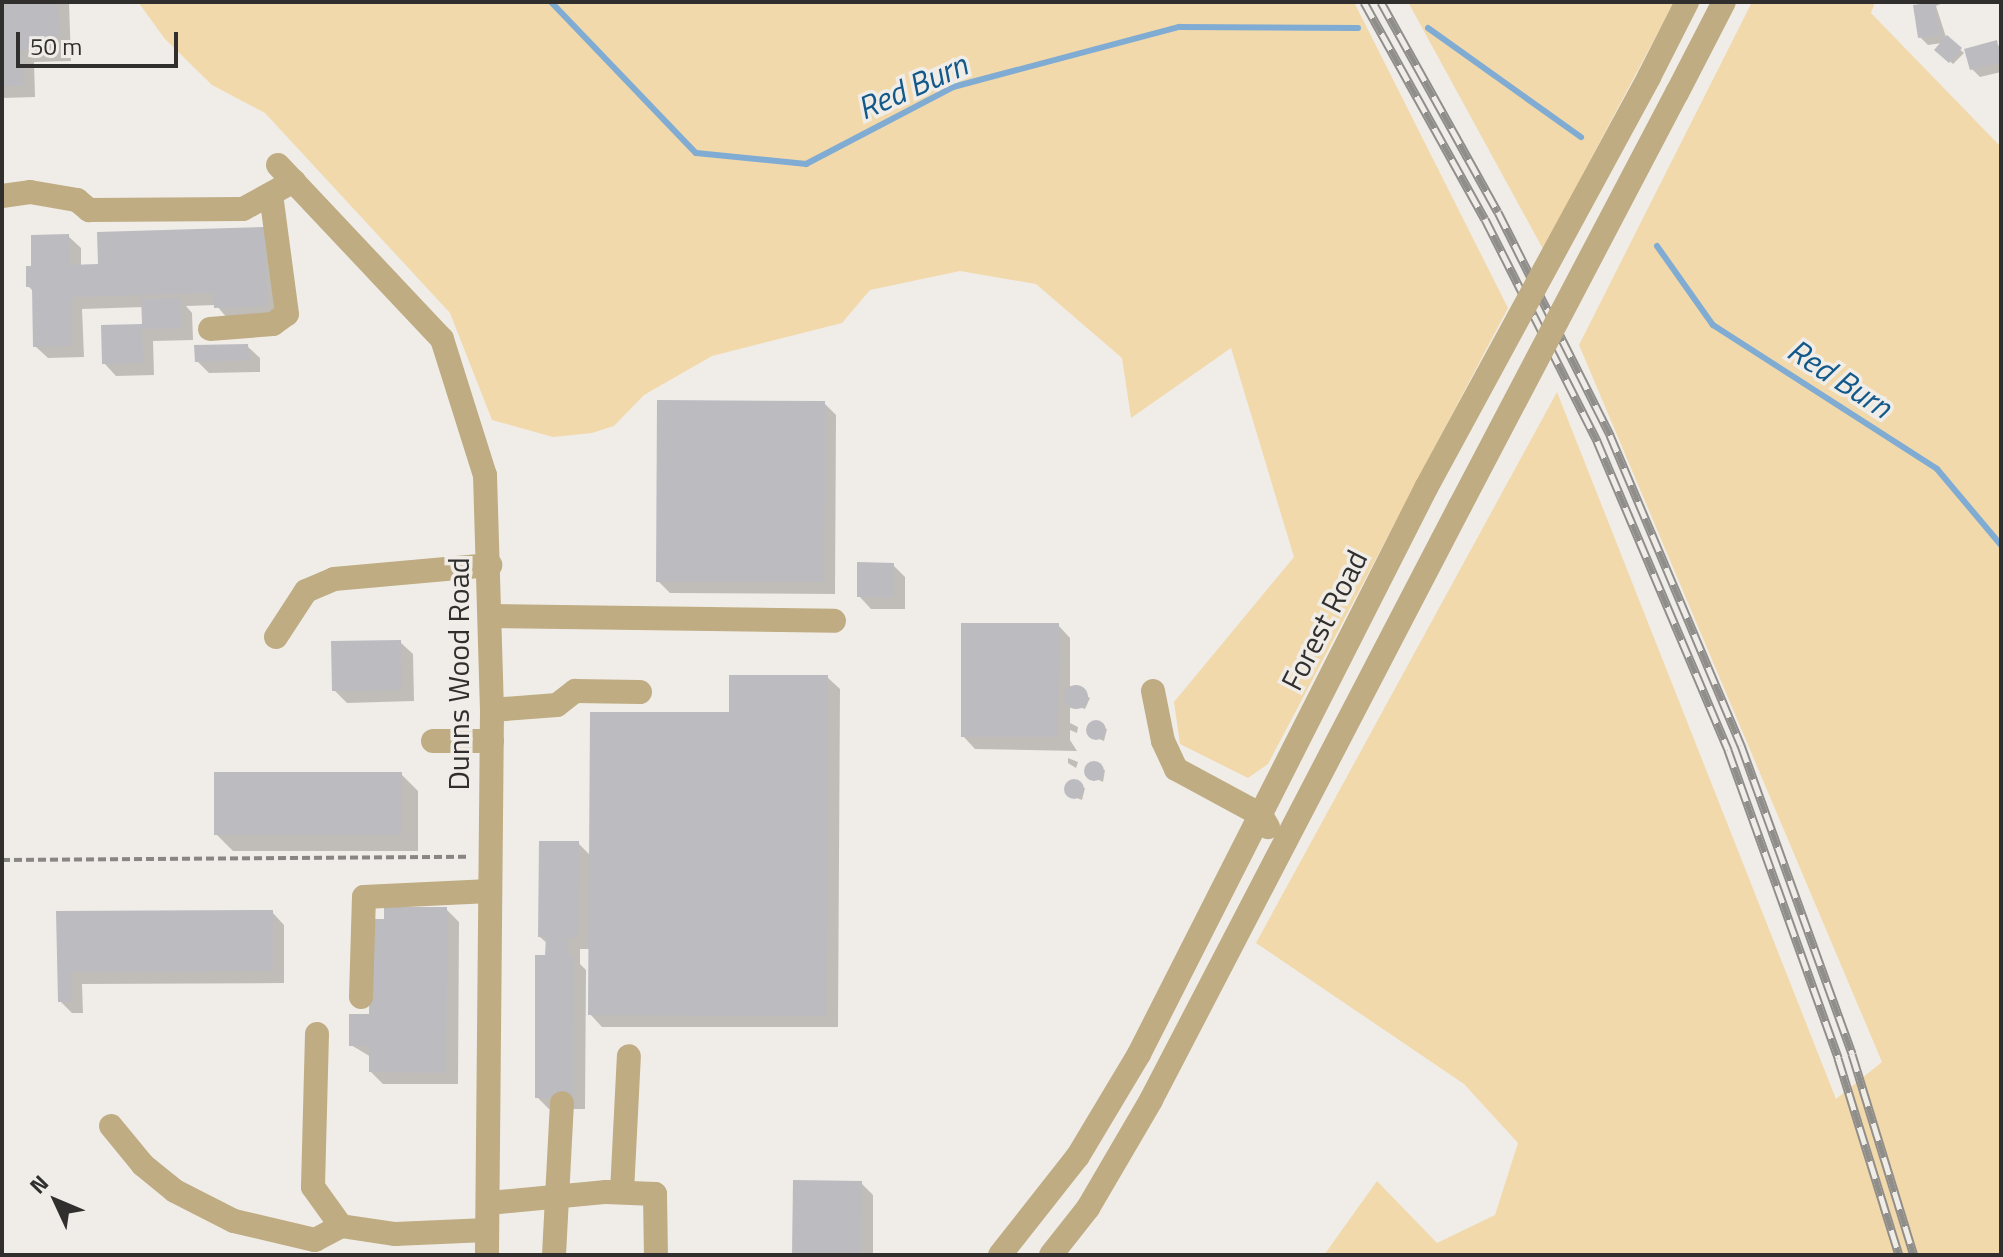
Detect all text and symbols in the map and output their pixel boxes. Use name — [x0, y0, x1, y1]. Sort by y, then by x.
scale bar — [20, 16, 182, 66]
text: 50 m — [30, 28, 82, 64]
water label: Red Burn — [851, 45, 973, 127]
water label: Red Burn — [1781, 330, 1899, 426]
street label: Forest Road — [1273, 544, 1375, 696]
street label: Dunns Wood Road — [440, 557, 476, 791]
north arrow — [16, 1161, 96, 1241]
text: N — [21, 1167, 56, 1202]

